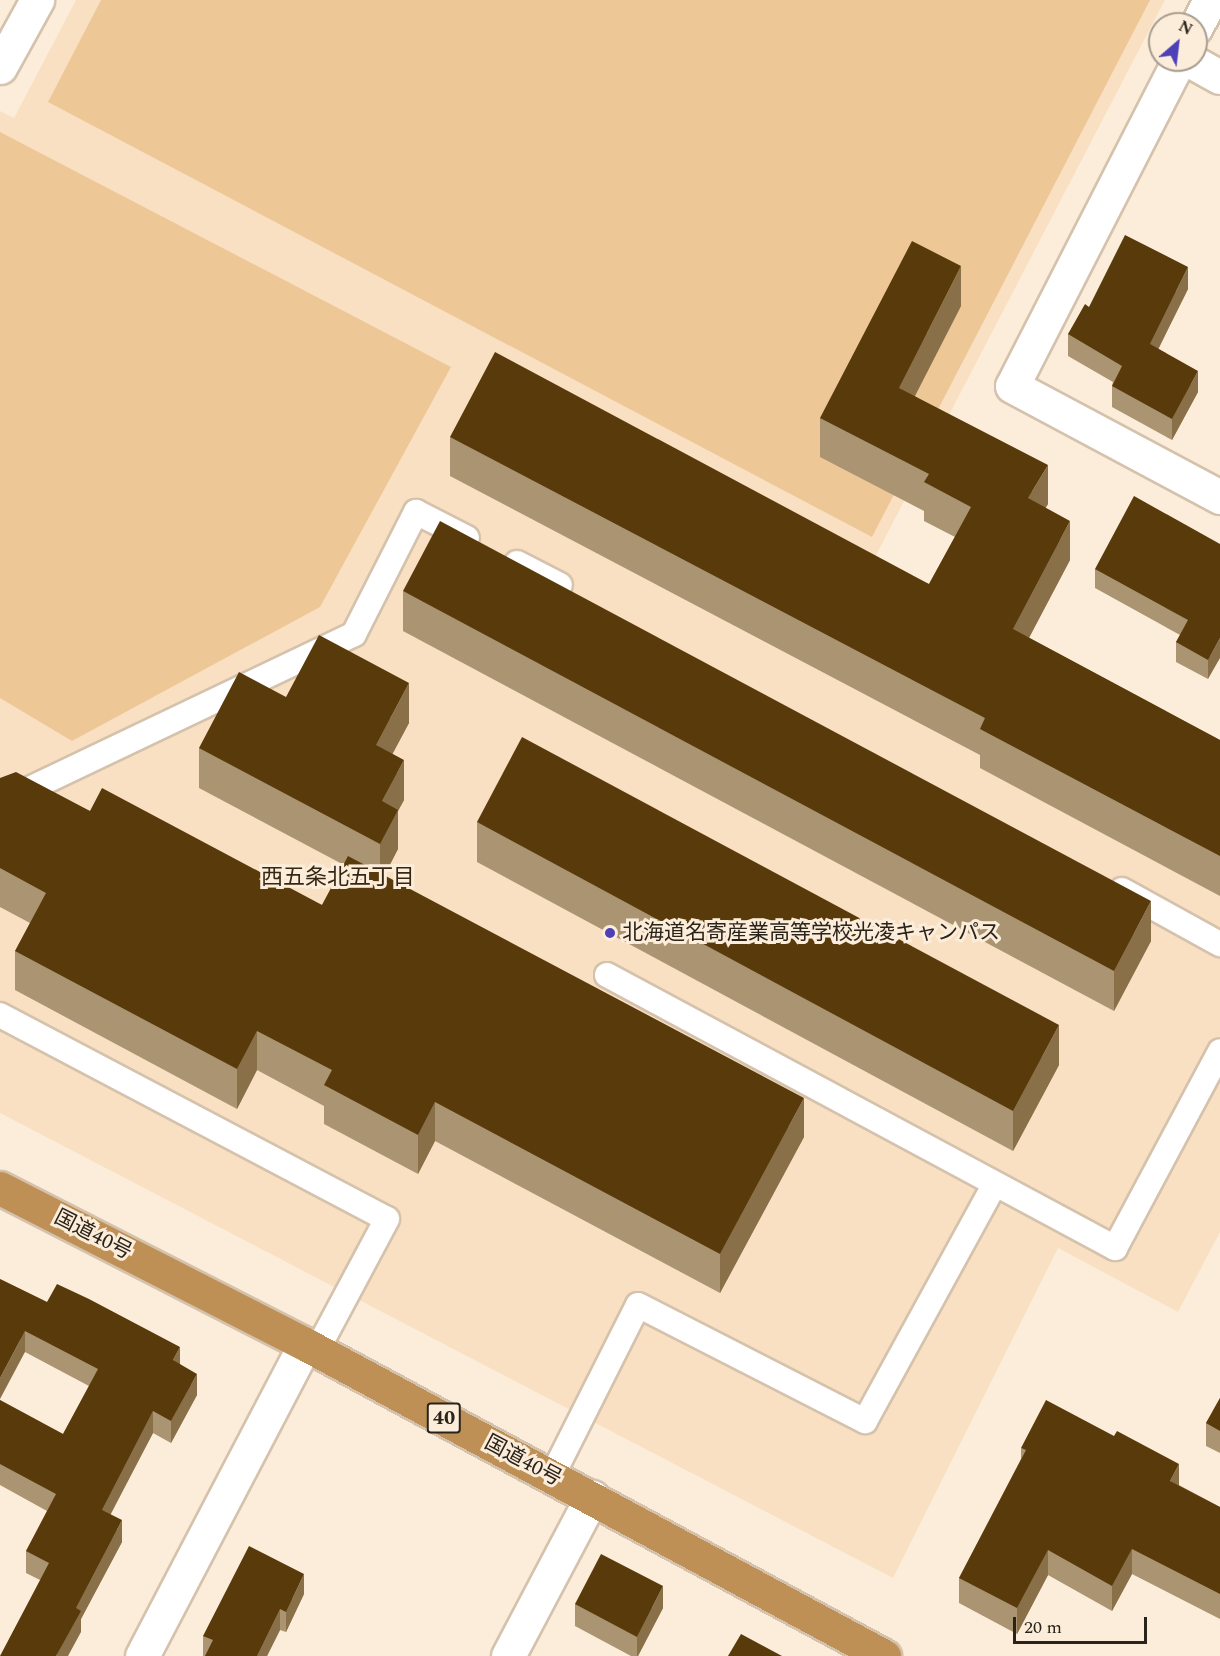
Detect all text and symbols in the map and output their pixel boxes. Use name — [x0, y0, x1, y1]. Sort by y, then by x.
north arrow — [1148, 12, 1208, 72]
text: N — [1174, 14, 1197, 42]
district label: 西五条北五丁目 — [261, 865, 415, 891]
place label: 北海道名寄産業高等学校光凌キャンパス — [622, 920, 1000, 946]
marker: 北海道名寄産業高等学校光凌キャンパス — [603, 926, 617, 940]
street label: 国道40号 — [50, 1205, 136, 1265]
road number: 40 — [426, 1401, 462, 1435]
street label: 国道40号 — [480, 1430, 566, 1492]
scale bar — [1016, 1605, 1150, 1643]
text: 20 m — [1024, 1614, 1062, 1641]

